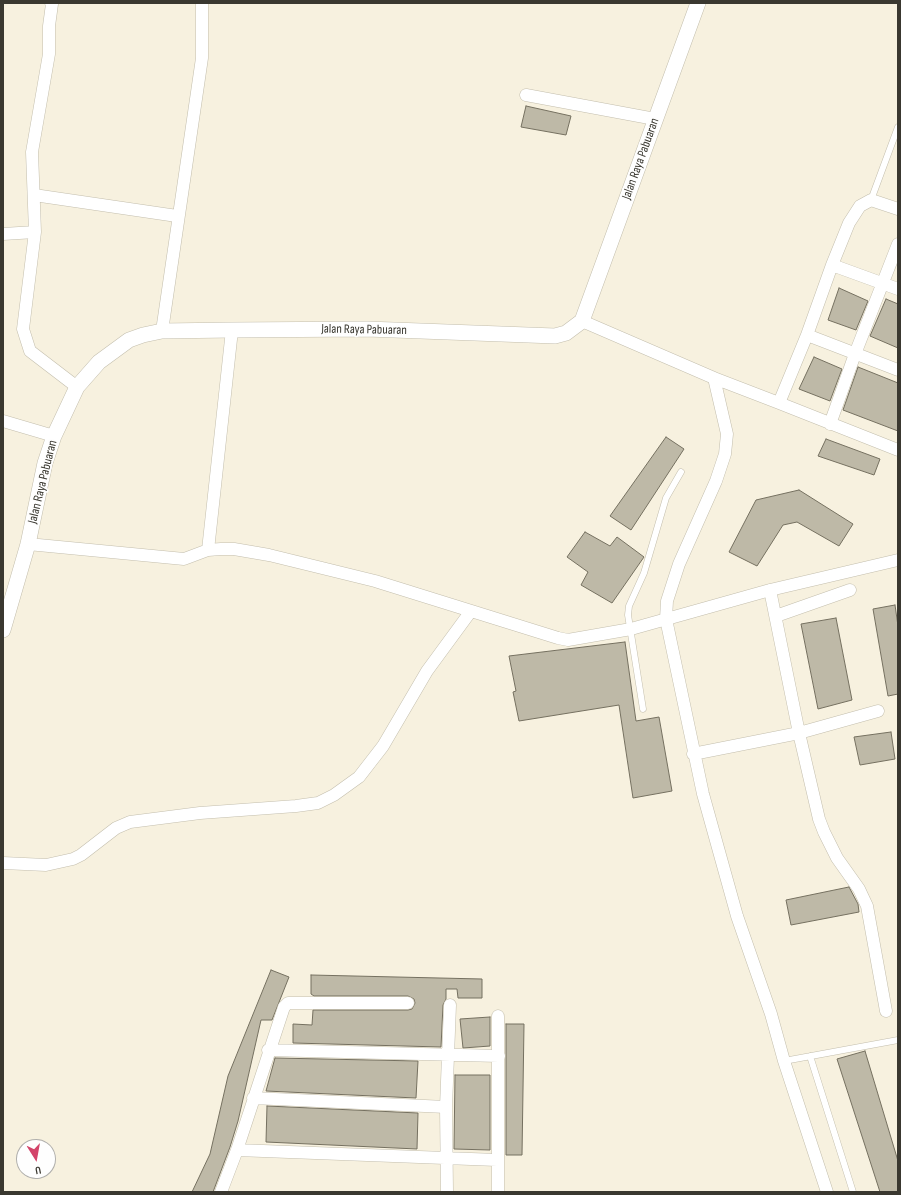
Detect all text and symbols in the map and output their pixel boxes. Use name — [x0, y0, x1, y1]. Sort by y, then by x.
street label: Jalan Raya Pabuaran — [619, 116, 663, 202]
street label: Jalan Raya Pabuaran — [321, 321, 407, 339]
street label: Jalan Raya Pabuaran — [25, 439, 61, 525]
north arrow — [16, 1139, 56, 1179]
text: U — [34, 1163, 42, 1177]

